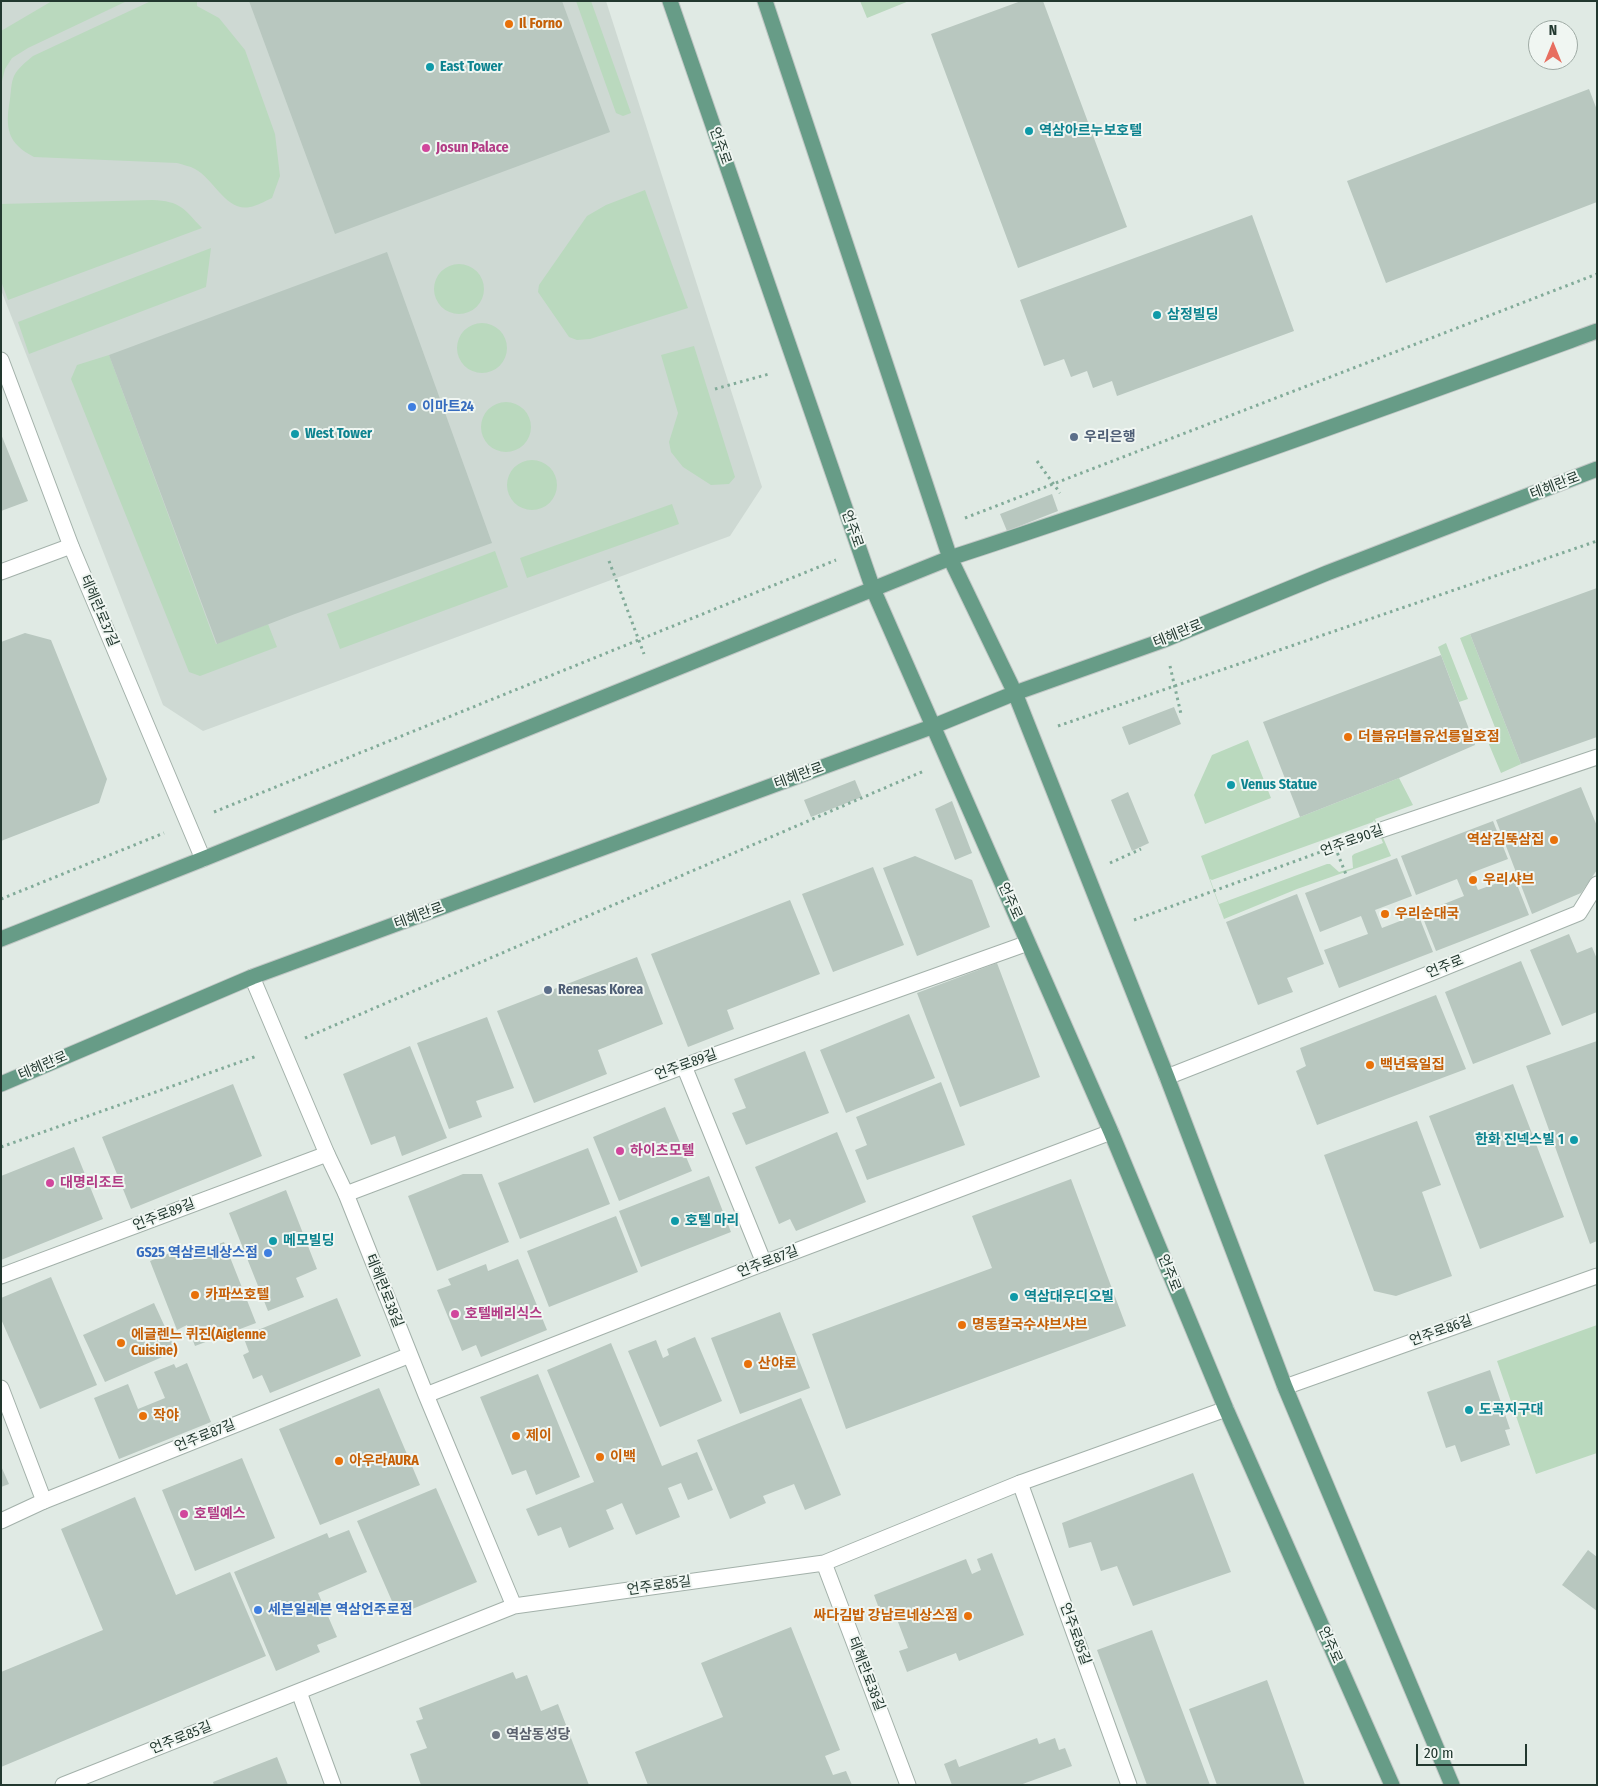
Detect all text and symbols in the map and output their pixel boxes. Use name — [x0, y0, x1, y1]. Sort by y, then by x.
place label: Il Forno — [519, 16, 563, 32]
marker: Il Forno — [503, 18, 515, 30]
north arrow — [1528, 20, 1578, 70]
text: N — [1549, 22, 1557, 39]
place label: East Tower — [440, 59, 503, 75]
marker: East Tower — [424, 61, 436, 73]
place label: 역삼아르누보호텔 — [1039, 123, 1142, 139]
street label: 언주로 — [706, 125, 734, 167]
marker: 역삼아르누보호텔 — [1023, 125, 1035, 137]
place label: Josun Palace — [436, 140, 509, 156]
marker: Josun Palace — [420, 142, 432, 154]
place label: 삼정빌딩 — [1167, 307, 1219, 323]
marker: 삼정빌딩 — [1151, 309, 1163, 321]
place label: 이마트24 — [422, 399, 474, 415]
marker: 이마트24 — [406, 401, 418, 413]
place label: West Tower — [305, 426, 372, 442]
marker: West Tower — [289, 428, 301, 440]
place label: 우리은행 — [1084, 429, 1136, 445]
marker: 우리은행 — [1068, 431, 1080, 443]
street label: 테헤란로 — [1528, 469, 1582, 503]
street label: 언주로 — [838, 508, 866, 550]
street label: 테헤란로37길 — [76, 573, 122, 649]
street label: 테헤란로 — [1151, 617, 1205, 651]
place label: 더블유더블유선릉일호점 — [1358, 729, 1500, 745]
marker: 더블유더블유선릉일호점 — [1342, 731, 1354, 743]
street label: 테헤란로 — [772, 759, 826, 793]
place label: Venus Statue — [1241, 777, 1317, 793]
marker: Venus Statue — [1225, 779, 1237, 791]
street label: 언주로90길 — [1318, 822, 1386, 860]
place label: 역삼김뚝삼집 — [1467, 832, 1544, 848]
marker: 역삼김뚝삼집 — [1548, 834, 1560, 846]
place label: 우리샤브 — [1483, 872, 1535, 888]
marker: 우리샤브 — [1467, 874, 1479, 886]
street label: 언주로 — [994, 880, 1026, 922]
street label: 테헤란로 — [392, 899, 446, 933]
place label: 우리순대국 — [1395, 906, 1459, 922]
marker: 우리순대국 — [1379, 908, 1391, 920]
street label: 언주로 — [1424, 952, 1466, 982]
place label: Renesas Korea — [558, 982, 643, 998]
marker: Renesas Korea — [542, 984, 554, 996]
street label: 언주로89길 — [653, 1046, 719, 1084]
street label: 테헤란로 — [16, 1048, 70, 1084]
place label: 백년육일집 — [1380, 1057, 1444, 1073]
marker: 백년육일집 — [1364, 1059, 1376, 1071]
place label: 한화 진넥스빌 1 — [1475, 1132, 1564, 1148]
marker: 한화 진넥스빌 1 — [1568, 1134, 1580, 1146]
place label: 하이츠모텔 — [630, 1143, 694, 1159]
marker: 하이츠모텔 — [614, 1145, 626, 1157]
place label: 대명리조트 — [60, 1175, 124, 1191]
marker: 대명리조트 — [44, 1177, 56, 1189]
street label: 언주로89길 — [131, 1195, 197, 1235]
place label: 호텔 마리 — [685, 1213, 739, 1229]
marker: 호텔 마리 — [669, 1215, 681, 1227]
place label: 메모빌딩 — [283, 1233, 335, 1249]
marker: 메모빌딩 — [267, 1235, 279, 1247]
street label: 언주로87길 — [735, 1243, 801, 1281]
place label: GS25 역삼르네상스점 — [136, 1245, 258, 1261]
marker: GS25 역삼르네상스점 — [262, 1247, 274, 1259]
street label: 테헤란로38길 — [362, 1252, 406, 1330]
street label: 언주로 — [1154, 1252, 1184, 1294]
place label: 카파쓰호텔 — [205, 1287, 269, 1303]
marker: 카파쓰호텔 — [189, 1289, 201, 1301]
place label: 역삼대우디오빌 — [1024, 1289, 1114, 1305]
marker: 역삼대우디오빌 — [1008, 1291, 1020, 1303]
place label: 호텔베리식스 — [465, 1306, 542, 1322]
marker: 호텔베리식스 — [449, 1308, 461, 1320]
street label: 언주로86길 — [1407, 1312, 1475, 1350]
place label: 명동칼국수샤브샤브 — [972, 1317, 1088, 1333]
marker: 명동칼국수샤브샤브 — [956, 1319, 968, 1331]
place label: 에글렌느 퀴진(Aiglenne Cuisine) — [131, 1327, 266, 1360]
marker: 에글렌느 퀴진(Aiglenne Cuisine) — [115, 1337, 127, 1349]
place label: 산야로 — [758, 1356, 797, 1372]
marker: 산야로 — [742, 1358, 754, 1370]
place label: 도곡지구대 — [1479, 1402, 1543, 1418]
marker: 도곡지구대 — [1463, 1404, 1475, 1416]
place label: 작야 — [153, 1408, 179, 1424]
marker: 작야 — [137, 1410, 149, 1422]
street label: 언주로87길 — [172, 1416, 238, 1456]
place label: 제이 — [526, 1428, 552, 1444]
marker: 제이 — [510, 1430, 522, 1442]
place label: 이백 — [610, 1449, 636, 1465]
marker: 이백 — [594, 1451, 606, 1463]
place label: 아우라AURA — [349, 1453, 419, 1469]
marker: 아우라AURA — [333, 1455, 345, 1467]
place label: 호텔예스 — [194, 1506, 246, 1522]
marker: 호텔예스 — [178, 1508, 190, 1520]
street label: 언주로85길 — [626, 1573, 692, 1599]
street label: 언주로85길 — [1056, 1601, 1094, 1667]
place label: 세븐일레븐 역삼언주로점 — [268, 1602, 413, 1618]
marker: 세븐일레븐 역삼언주로점 — [252, 1604, 264, 1616]
place label: 싸다김밥 강남르네상스점 — [813, 1608, 958, 1624]
marker: 싸다김밥 강남르네상스점 — [962, 1610, 974, 1622]
street label: 언주로 — [1314, 1624, 1346, 1666]
street label: 테헤란로38길 — [844, 1635, 888, 1713]
street label: 언주로85길 — [148, 1718, 214, 1758]
place label: 역삼동성당 — [506, 1727, 570, 1743]
marker: 역삼동성당 — [490, 1729, 502, 1741]
scale bar — [1418, 1734, 1529, 1766]
text: 20 m — [1424, 1744, 1454, 1762]

